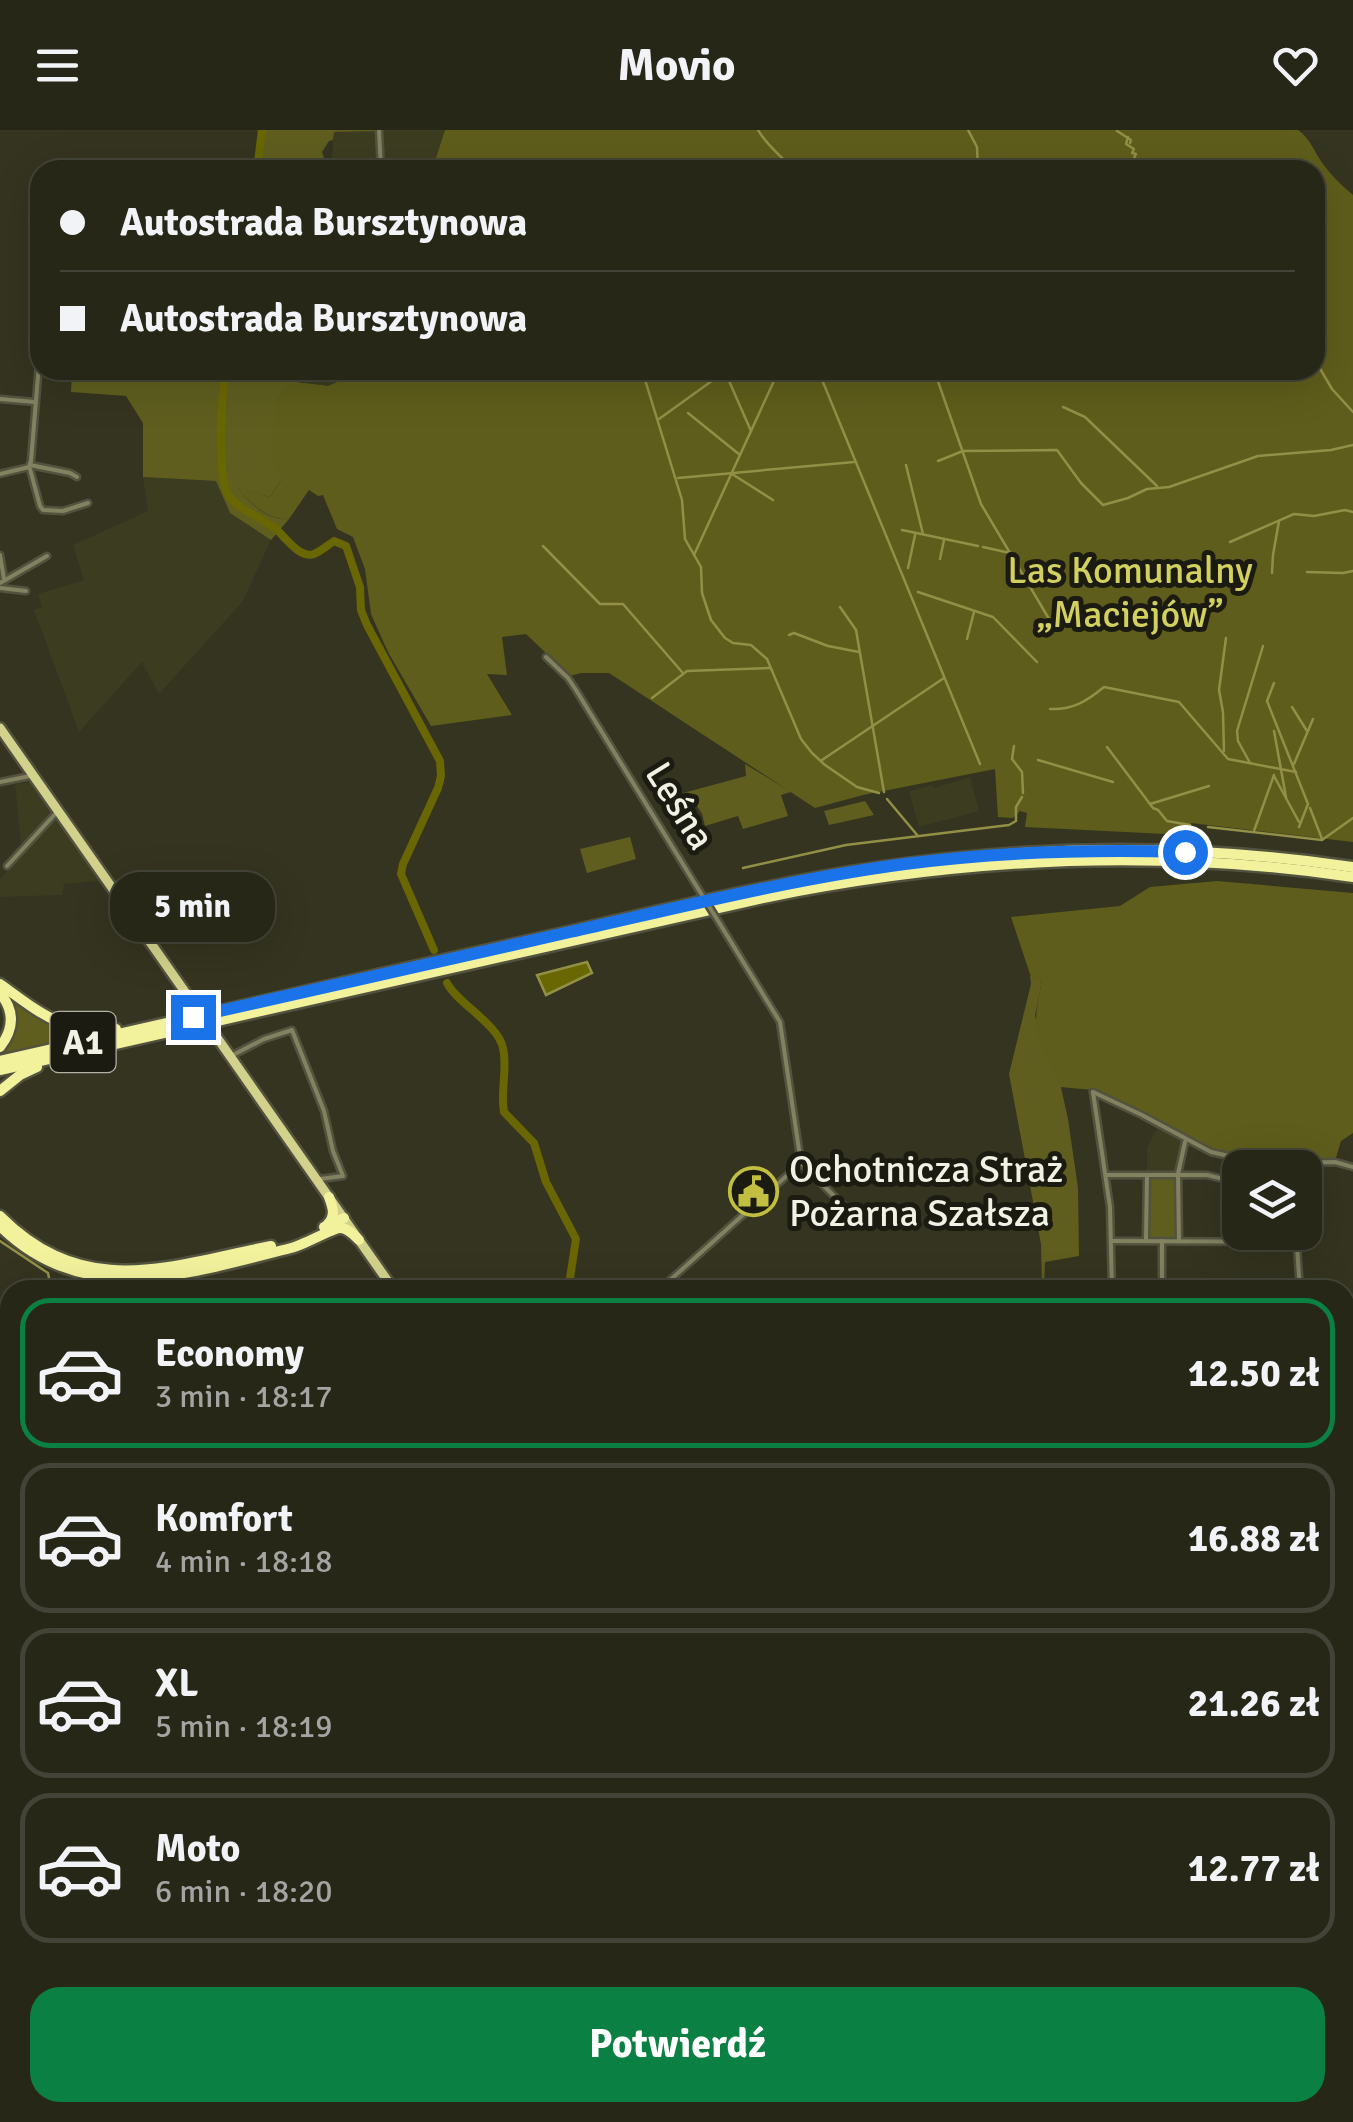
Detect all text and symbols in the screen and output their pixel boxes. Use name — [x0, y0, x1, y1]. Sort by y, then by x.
icon: menu — [30, 38, 85, 93]
text: Movio — [617, 38, 736, 93]
icon: heart — [1268, 38, 1323, 93]
text: Autostrada Bursztynowa — [120, 199, 527, 246]
text: Autostrada Bursztynowa — [120, 295, 527, 342]
park label: Las Komunalny „Maciejów” — [1007, 547, 1253, 638]
street label: Leśna — [635, 753, 725, 859]
route start — [1163, 830, 1208, 875]
callout: 5 min — [110, 872, 276, 942]
text: 5 min — [154, 887, 231, 926]
route end — [171, 995, 216, 1040]
road number: A1 — [51, 1012, 116, 1072]
place label: Ochotnicza Straż Pożarna Szałsza — [789, 1146, 1063, 1237]
map controls — [1222, 1150, 1322, 1250]
button: layers — [1222, 1150, 1322, 1250]
public building icon: Ochotnicza Straż Pożarna Szałsza — [728, 1165, 780, 1217]
icon: car — [35, 1328, 125, 1418]
text: Economy — [155, 1330, 304, 1377]
text: 12.50 zł — [1188, 1350, 1320, 1397]
text: 3 min · 18:17 — [155, 1377, 333, 1416]
icon: car — [35, 1493, 125, 1583]
text: Komfort — [155, 1495, 293, 1542]
text: 16.88 zł — [1188, 1515, 1320, 1562]
text: 4 min · 18:18 — [155, 1542, 333, 1581]
icon: car — [35, 1658, 125, 1748]
text: XL — [155, 1660, 198, 1707]
text: 21.26 zł — [1188, 1680, 1320, 1727]
text: 5 min · 18:19 — [155, 1707, 333, 1746]
icon: car — [35, 1823, 125, 1913]
text: Moto — [155, 1825, 240, 1872]
text: 12.77 zł — [1188, 1845, 1320, 1892]
text: 6 min · 18:20 — [155, 1872, 333, 1911]
button: Potwierdź — [30, 1987, 1325, 2102]

